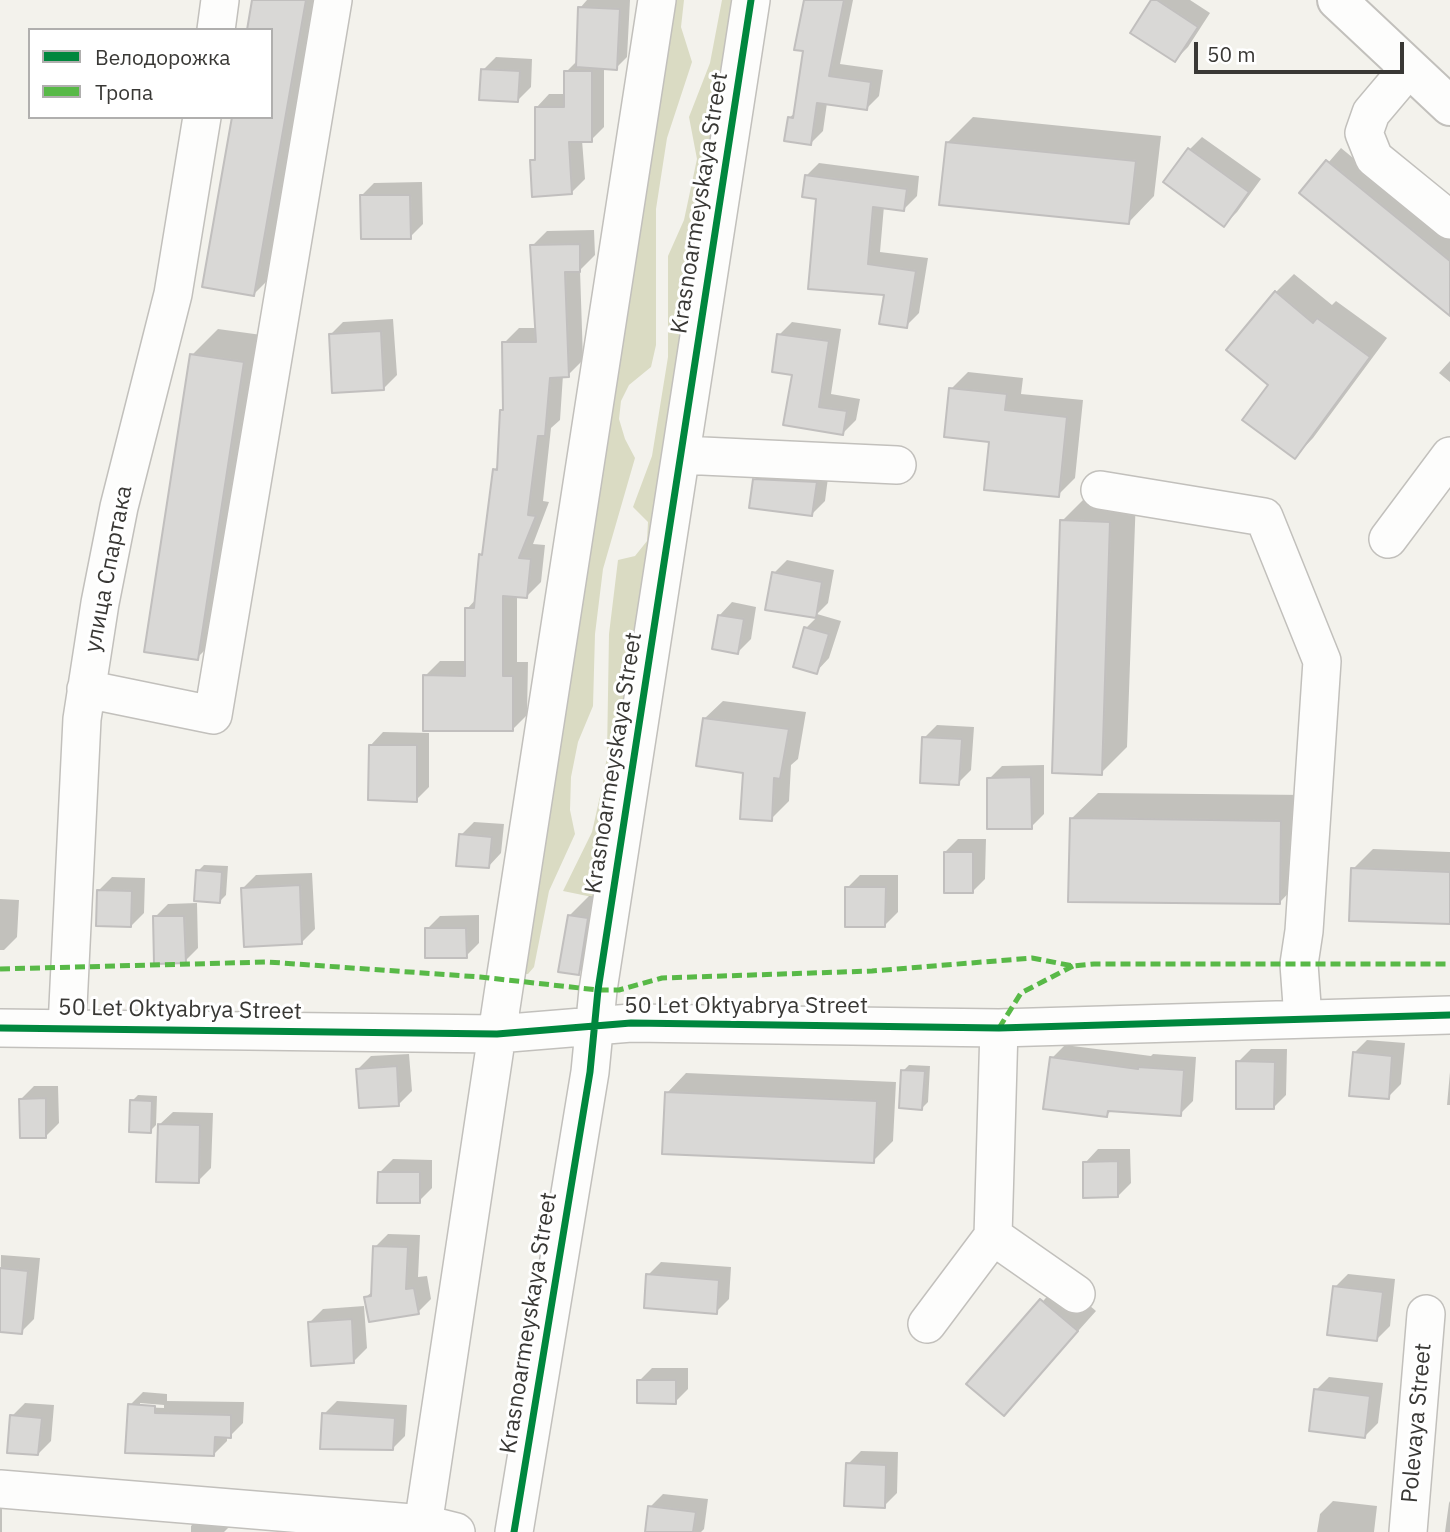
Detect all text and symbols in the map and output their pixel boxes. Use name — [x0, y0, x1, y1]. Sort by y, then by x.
legend — [28, 28, 273, 119]
scale bar — [1198, 28, 1408, 72]
text: 50 m — [1207, 40, 1256, 68]
text: Велодорожка — [95, 43, 230, 71]
street label: Krasnoarmeyskaya Street — [666, 70, 734, 336]
text: Тропа — [95, 78, 153, 106]
street label: улица Спартака — [79, 483, 139, 655]
street label: Krasnoarmeyskaya Street — [580, 630, 648, 896]
street label: 50 Let Oktyabrya Street — [624, 992, 868, 1020]
street label: 50 Let Oktyabrya Street — [58, 994, 302, 1026]
street label: Krasnoarmeyskaya Street — [495, 1190, 563, 1456]
street label: Polevaya Street — [1396, 1342, 1438, 1504]

